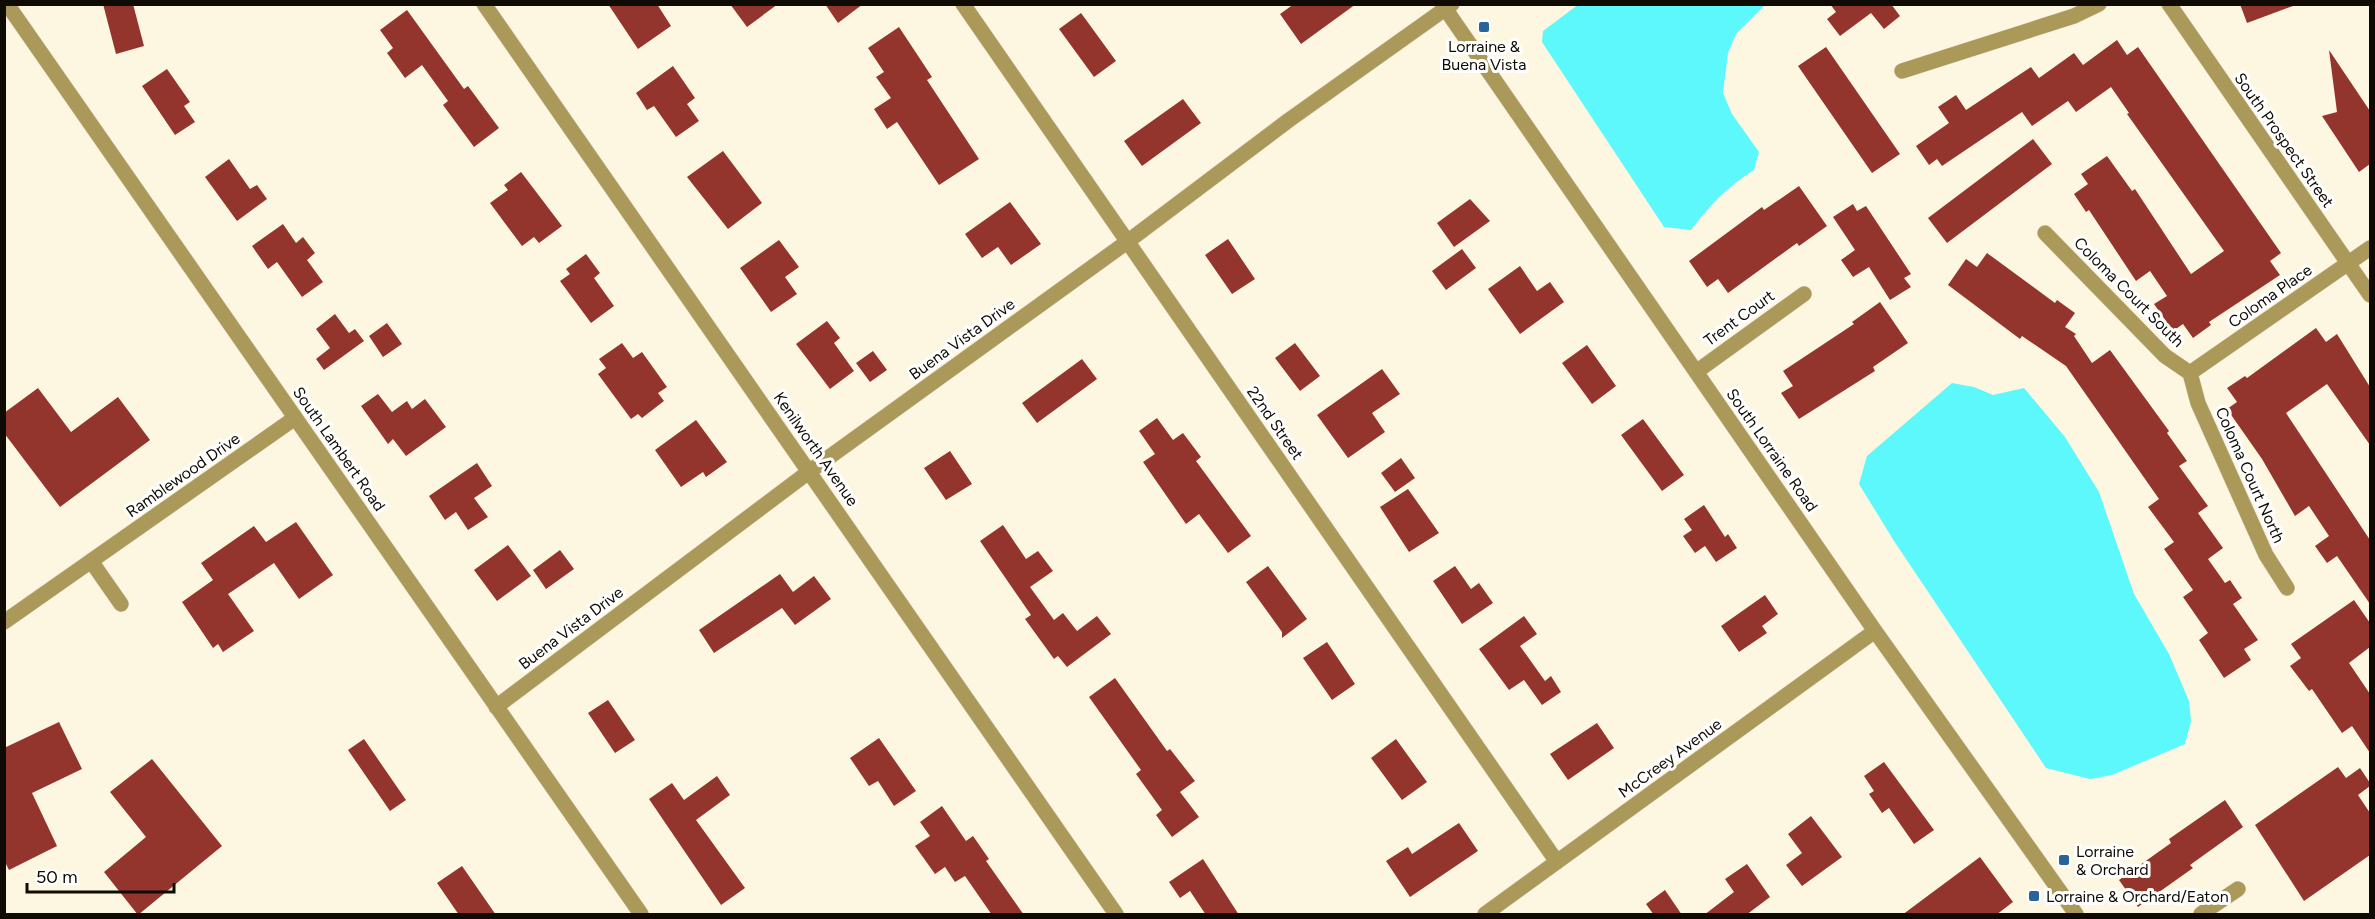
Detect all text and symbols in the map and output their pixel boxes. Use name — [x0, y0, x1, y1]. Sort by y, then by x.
marker: Lorraine & Buena Vista — [1477, 20, 1491, 34]
place label: Lorraine & Buena Vista — [1442, 37, 1526, 74]
street label: South Prospect Street — [2230, 69, 2338, 211]
street label: Coloma Court South — [2070, 233, 2188, 351]
street label: Coloma Place — [2225, 260, 2316, 332]
street label: Trent Court — [1700, 286, 1778, 350]
street label: Buena Vista Drive — [906, 294, 1019, 384]
street label: South Lambert Road — [289, 383, 389, 515]
street label: 22nd Street — [1243, 383, 1307, 463]
street label: South Lorraine Road — [1722, 385, 1822, 515]
street label: Kenilworth Avenue — [770, 388, 863, 510]
street label: Coloma Court North — [2212, 404, 2289, 546]
street label: Ramblewood Drive — [122, 429, 244, 521]
street label: Buena Vista Drive — [515, 582, 627, 673]
street label: McCreey Avenue — [1615, 714, 1725, 802]
place label: Lorraine & Orchard — [2076, 842, 2149, 879]
marker: Lorraine & Orchard — [2057, 853, 2071, 867]
scale bar — [27, 856, 174, 894]
text: 50 m — [36, 866, 78, 888]
place label: Lorraine & Orchard/Eaton — [2046, 887, 2229, 906]
marker: Lorraine & Orchard/Eaton — [2027, 889, 2041, 903]

